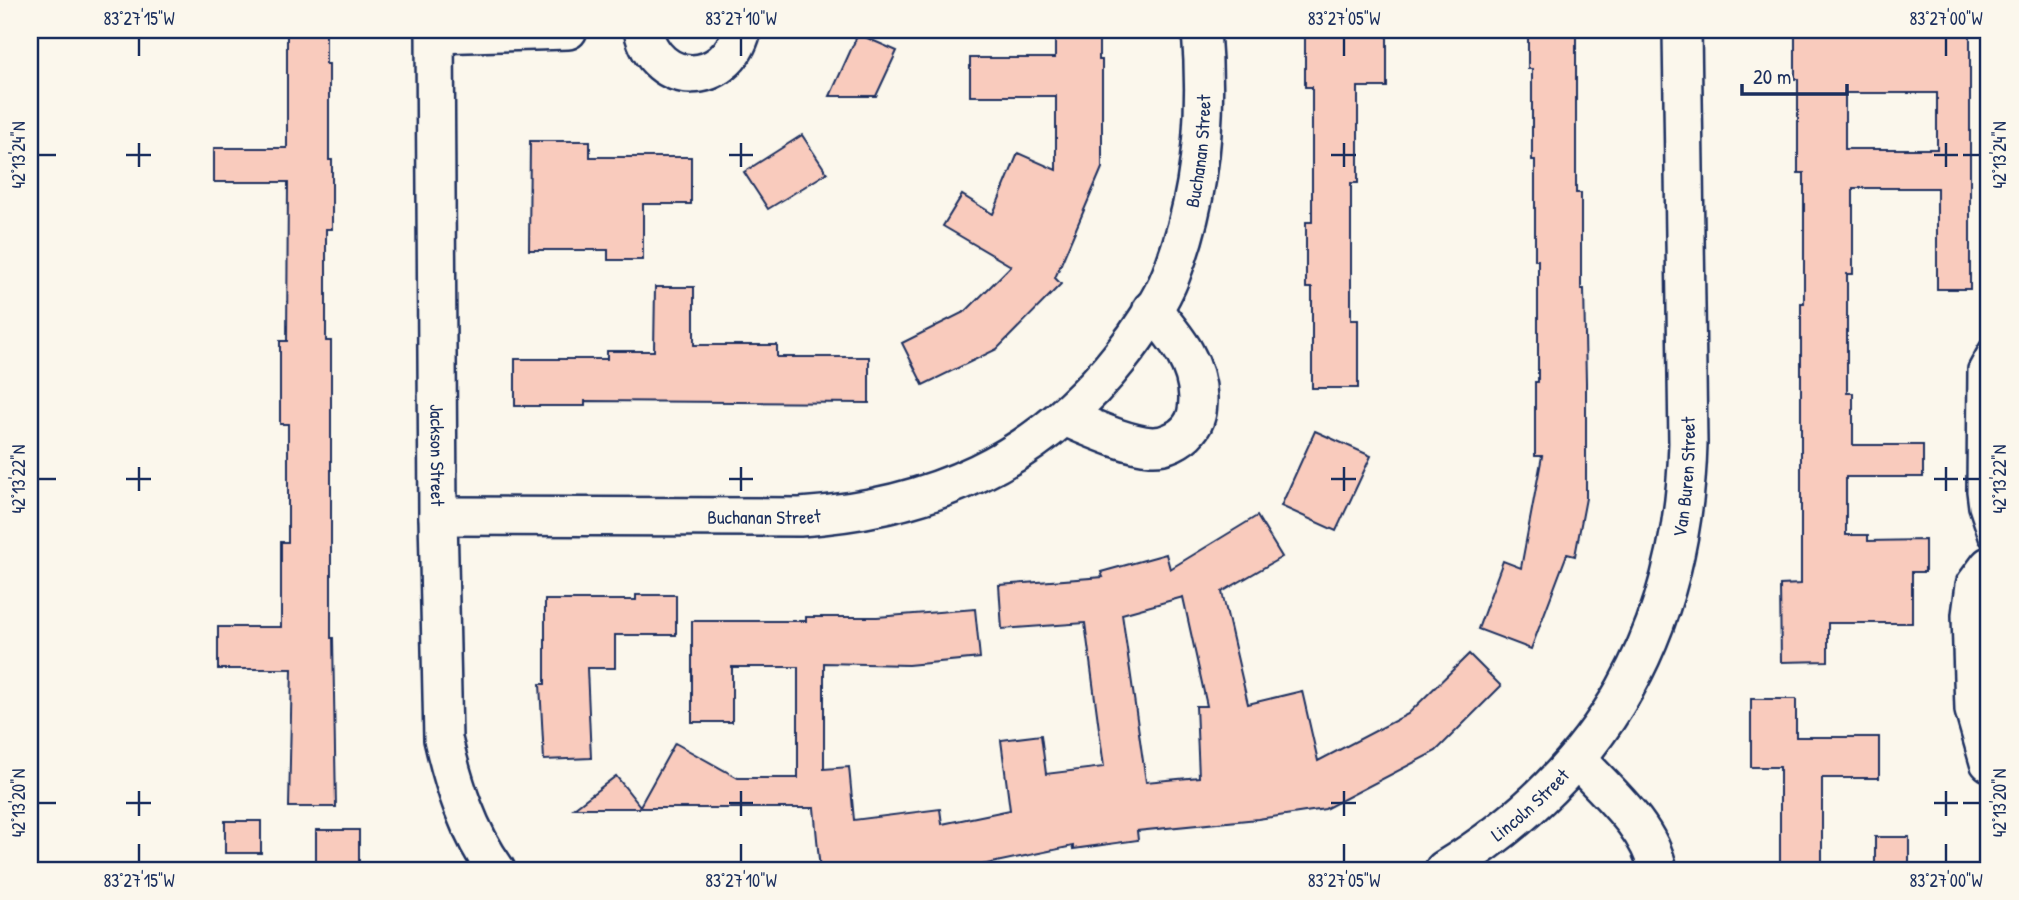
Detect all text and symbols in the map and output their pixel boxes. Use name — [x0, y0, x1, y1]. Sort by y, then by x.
text: 83°27'15"W — [103, 6, 175, 31]
text: 83°27'10"W — [705, 6, 777, 31]
text: 83°27'05"W — [1308, 6, 1380, 31]
text: 83°27'00"W — [1910, 6, 1983, 31]
scale bar — [1742, 52, 1848, 96]
text: 20 m — [1753, 62, 1791, 91]
street label: Buchanan Street — [1179, 94, 1216, 210]
text: 42°13'24"N — [6, 121, 31, 189]
text: 42°13'24"N — [1987, 121, 2012, 189]
street label: Jackson Street — [424, 404, 451, 507]
street label: Van Buren Street — [1666, 416, 1701, 539]
text: 42°13'22"N — [6, 445, 31, 513]
text: 42°13'22"N — [1987, 445, 2012, 513]
street label: Buchanan Street — [707, 502, 822, 530]
street label: Lincoln Street — [1485, 762, 1575, 847]
text: 42°13'20"N — [6, 769, 31, 837]
text: 42°13'20"N — [1987, 769, 2012, 837]
text: 83°27'15"W — [103, 868, 175, 893]
text: 83°27'10"W — [705, 868, 777, 893]
text: 83°27'05"W — [1308, 868, 1380, 893]
text: 83°27'00"W — [1910, 868, 1983, 893]

